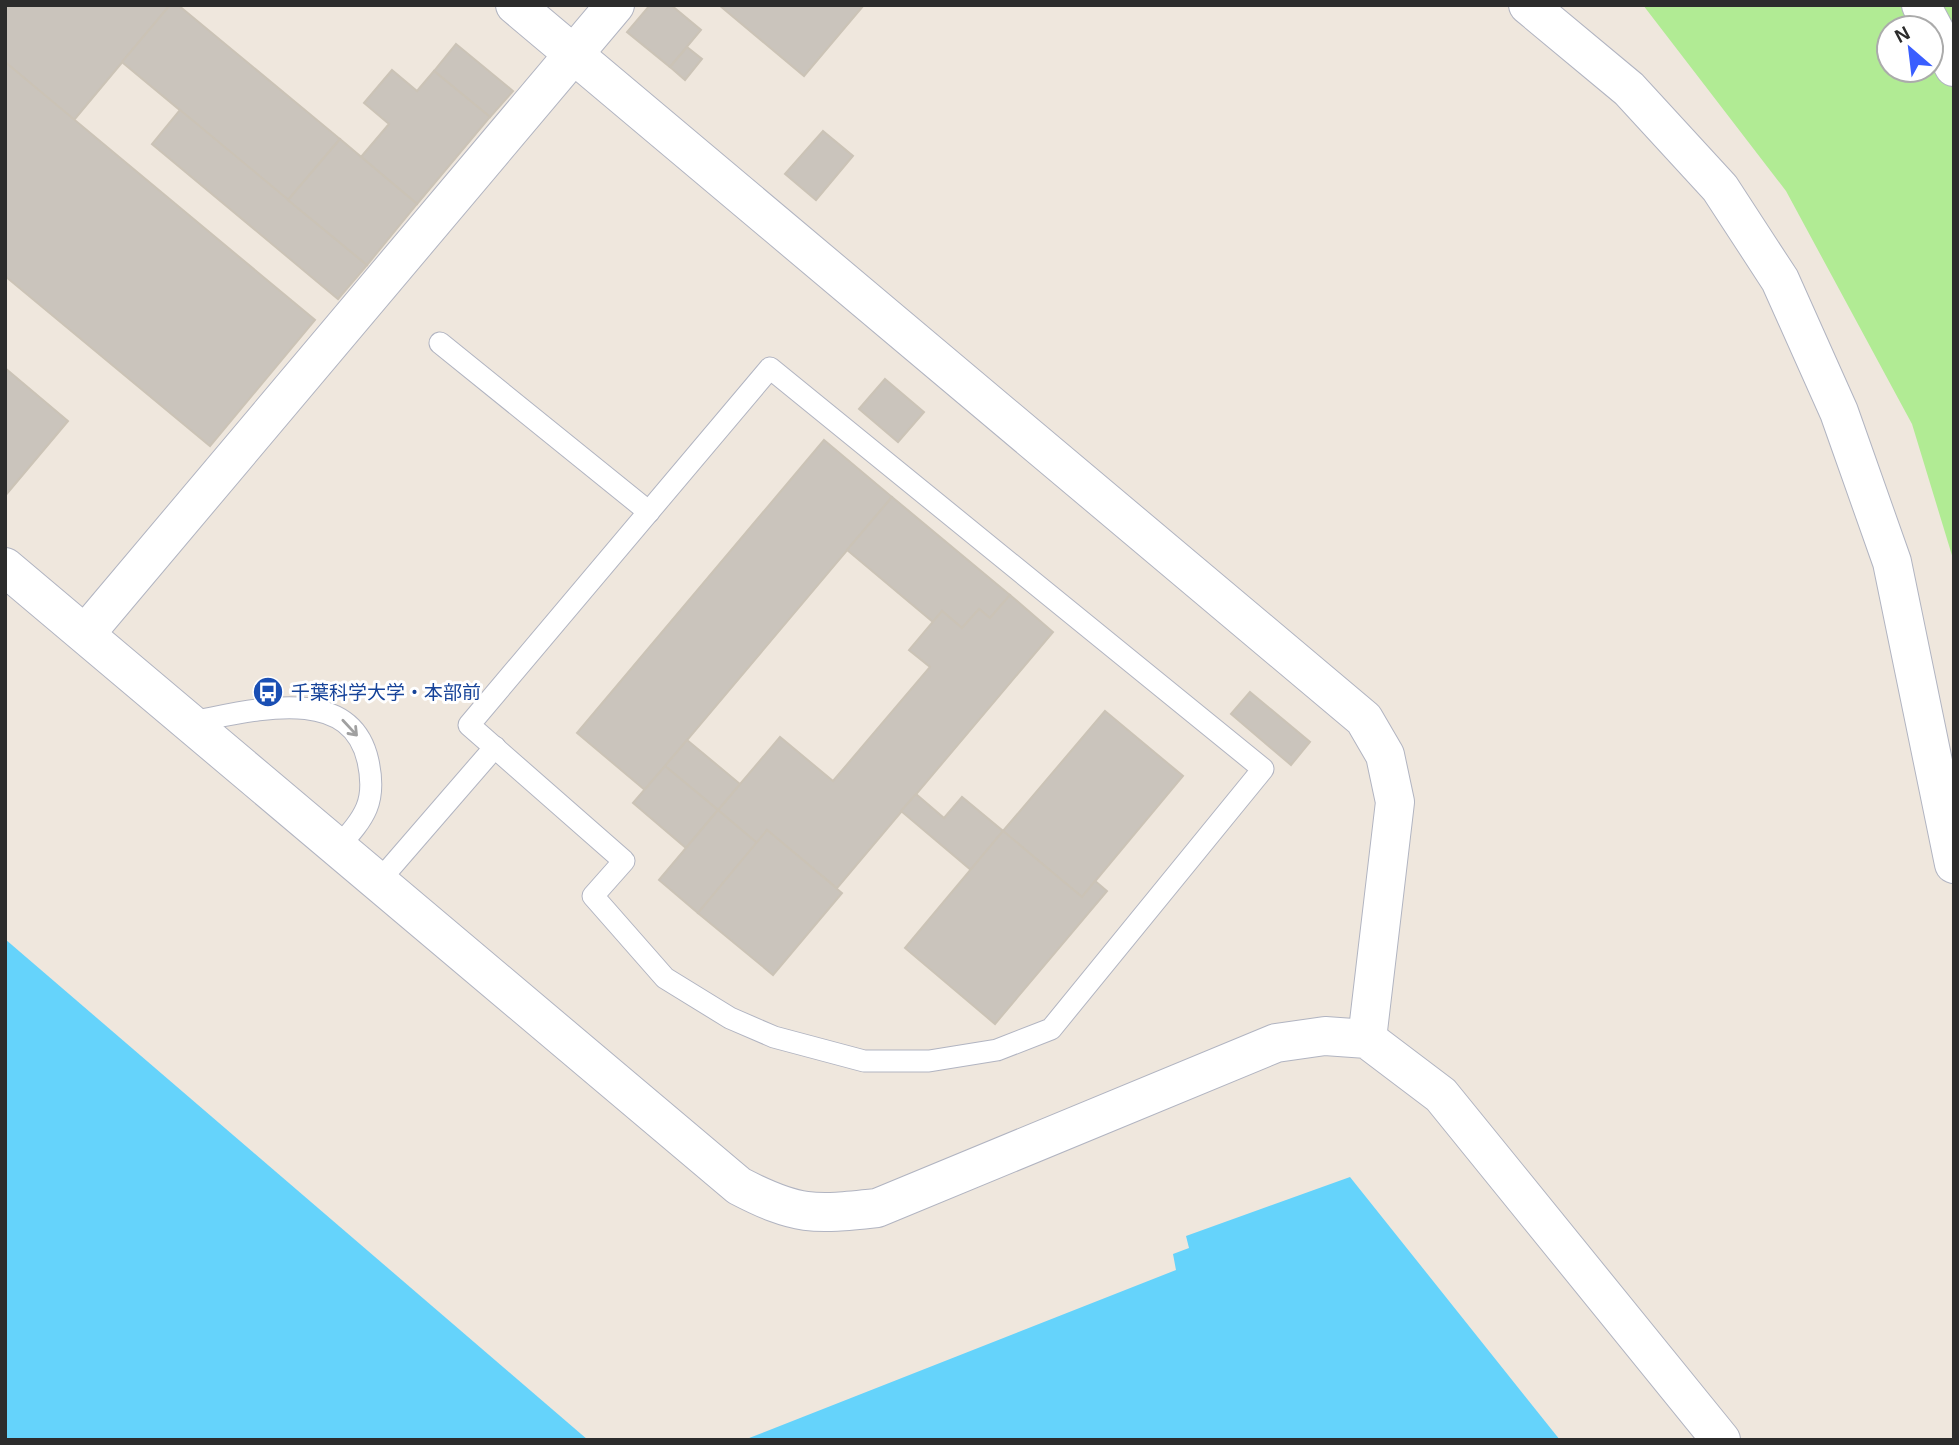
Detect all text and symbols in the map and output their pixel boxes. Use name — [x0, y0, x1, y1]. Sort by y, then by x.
north arrow — [1875, 14, 1945, 84]
text: N — [1891, 22, 1913, 47]
bus stop icon: 千葉科学大学・本部前 — [251, 675, 285, 709]
place label: 千葉科学大学・本部前 — [291, 682, 481, 703]
one-way arrow — [342, 719, 358, 737]

